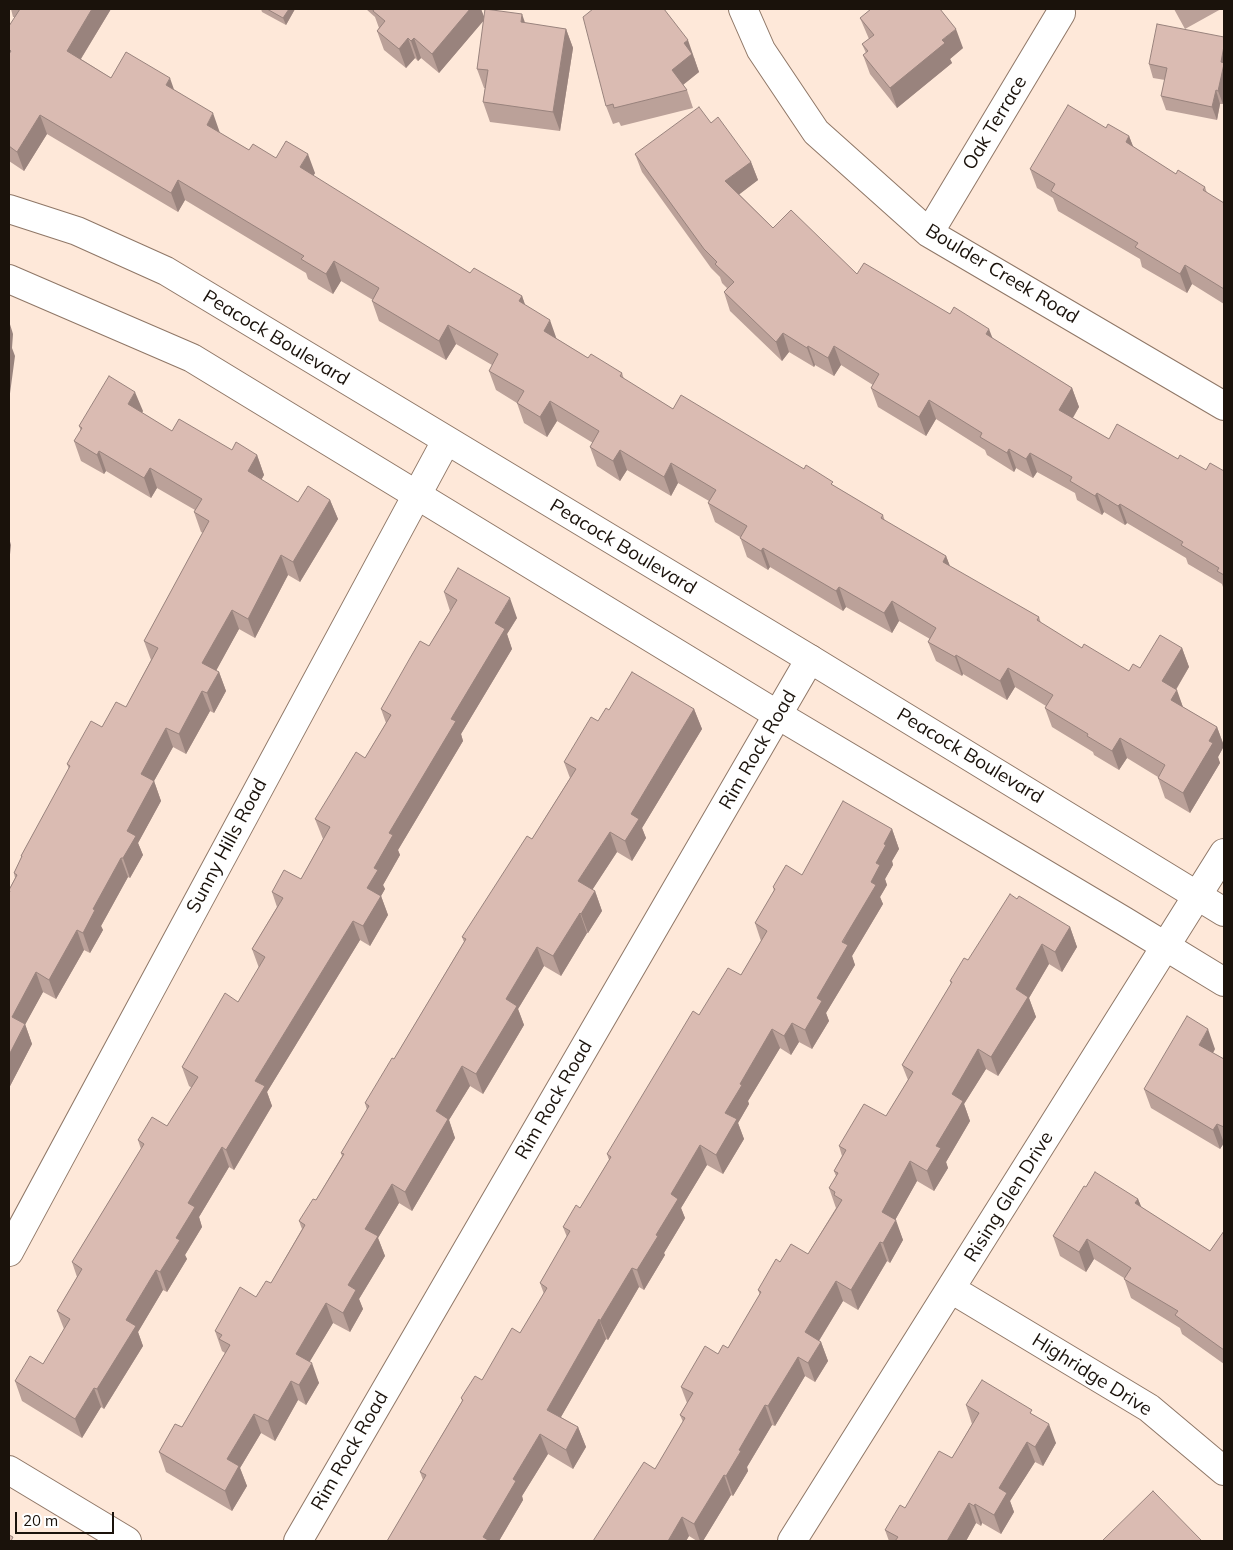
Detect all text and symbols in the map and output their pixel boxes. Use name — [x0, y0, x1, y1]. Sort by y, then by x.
street label: Oak Terrace — [958, 72, 1032, 174]
street label: Boulder Creek Road — [921, 219, 1083, 329]
street label: Peacock Boulevard — [199, 285, 353, 391]
street label: Peacock Boulevard — [546, 494, 700, 600]
street label: Rim Rock Road — [715, 686, 801, 814]
street label: Peacock Boulevard — [893, 703, 1047, 809]
street label: Sunny Hills Road — [182, 775, 272, 917]
street label: Rim Rock Road — [511, 1036, 597, 1164]
street label: Rising Glen Drive — [960, 1127, 1058, 1267]
street label: Highridge Drive — [1028, 1329, 1156, 1421]
street label: Rim Rock Road — [307, 1387, 393, 1515]
scale bar — [18, 1502, 116, 1534]
text: 20 m — [23, 1511, 58, 1530]

